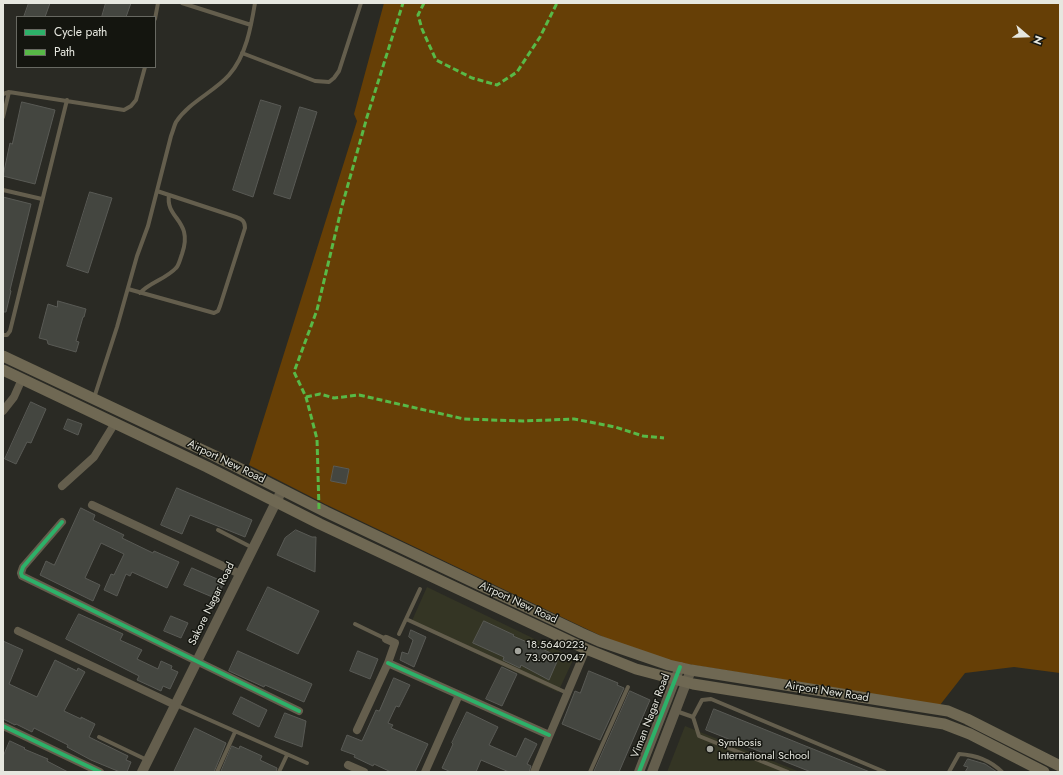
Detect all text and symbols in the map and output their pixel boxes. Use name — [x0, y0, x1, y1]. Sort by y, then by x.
legend — [16, 16, 156, 68]
north arrow — [1007, 16, 1047, 56]
text: Cycle path — [54, 23, 107, 41]
text: N — [1029, 33, 1047, 47]
text: Path — [54, 43, 75, 61]
street label: Airport New Road — [185, 438, 267, 486]
street label: Sakore Nagar Road — [186, 560, 238, 648]
street label: Airport New Road — [477, 579, 559, 627]
place label: 18.5640223, 73.9070947 — [526, 638, 587, 664]
marker: 18.5640223, 73.9070947 — [513, 646, 523, 656]
street label: Viman Nagar Road — [629, 672, 673, 760]
street label: Airport New Road — [784, 679, 870, 705]
place label: Symbosis International School — [718, 736, 810, 762]
marker: Symbosis International School — [705, 744, 715, 754]

